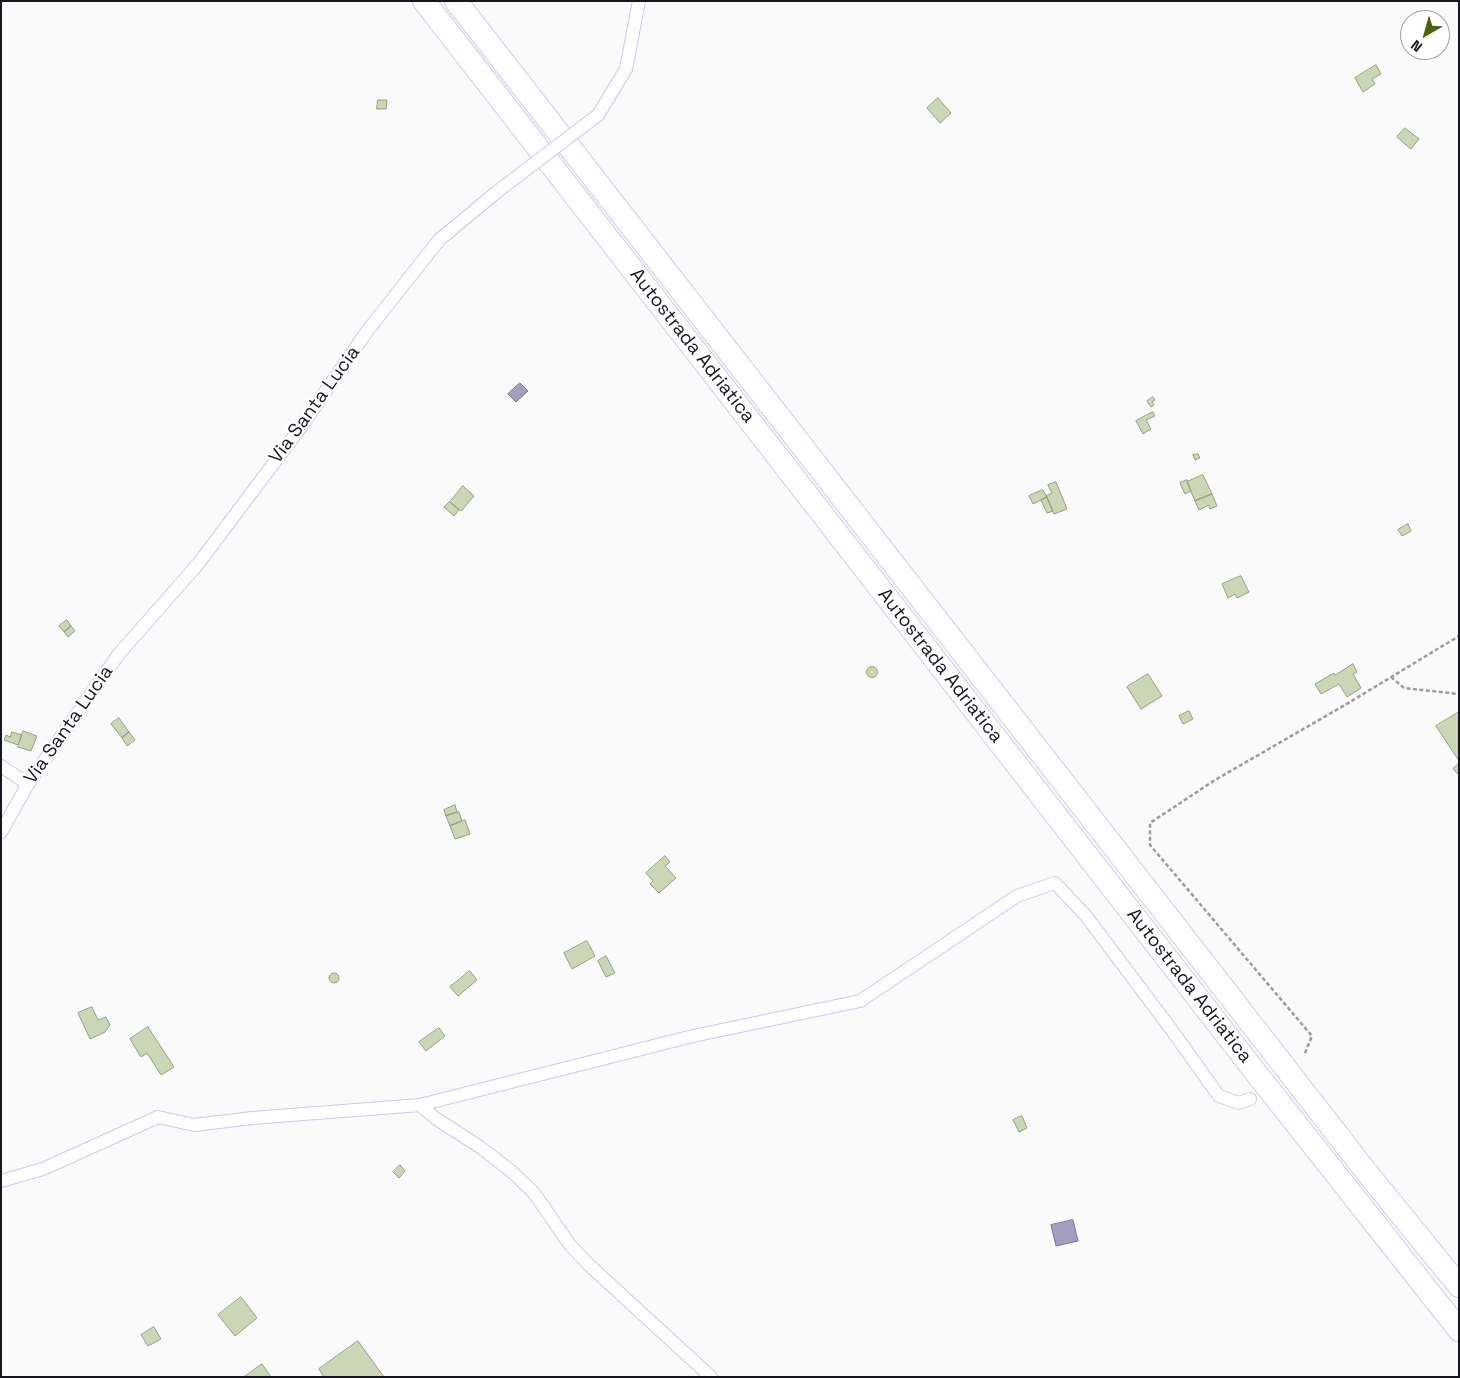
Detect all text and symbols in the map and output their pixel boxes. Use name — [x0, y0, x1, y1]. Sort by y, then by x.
north arrow — [1400, 10, 1450, 60]
text: N — [1407, 36, 1426, 56]
street label: Autostrada Adriatica — [625, 264, 759, 428]
street label: Via Santa Lucia — [265, 342, 365, 468]
street label: Autostrada Adriatica — [873, 584, 1007, 748]
street label: Via Santa Lucia — [20, 661, 118, 789]
street label: Autostrada Adriatica — [1122, 904, 1256, 1068]

